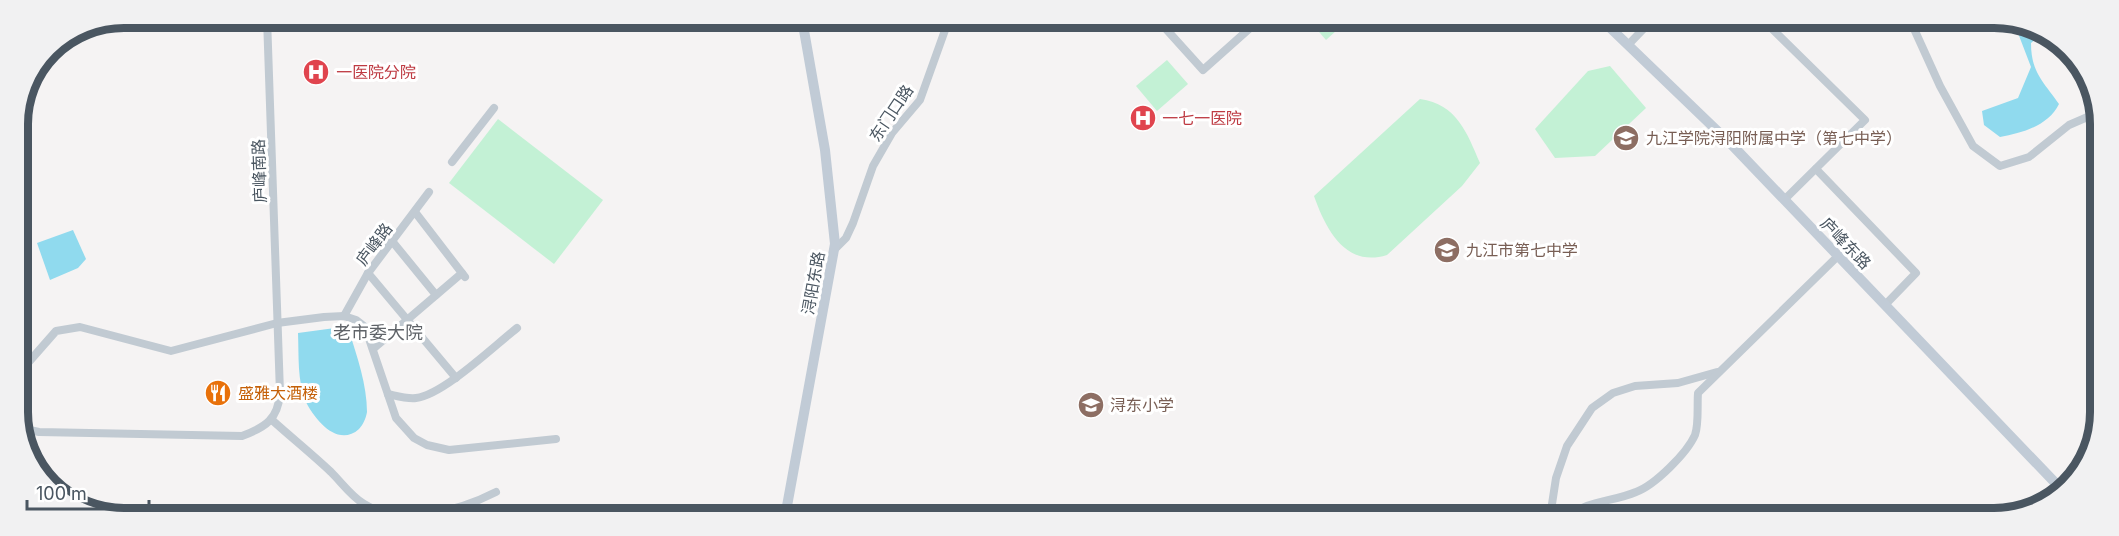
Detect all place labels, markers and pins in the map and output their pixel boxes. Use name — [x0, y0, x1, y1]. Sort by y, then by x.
hospital icon: 一医院分院 — [301, 57, 331, 87]
place label: 一医院分院 — [336, 62, 416, 82]
hospital icon: 一七一医院 — [1128, 103, 1158, 133]
place label: 一七一医院 — [1162, 108, 1242, 128]
school or university icon: 九江学院浔阳附属中学（第七中学） — [1611, 123, 1641, 153]
place label: 九江学院浔阳附属中学（第七中学） — [1646, 128, 1902, 148]
school or university icon: 九江市第七中学 — [1432, 235, 1462, 265]
place label: 九江市第七中学 — [1466, 240, 1578, 260]
restaurant icon: 盛雅大酒楼 — [203, 378, 233, 408]
place label: 盛雅大酒楼 — [238, 383, 318, 403]
school or university icon: 浔东小学 — [1076, 390, 1106, 420]
place label: 浔东小学 — [1110, 395, 1174, 415]

